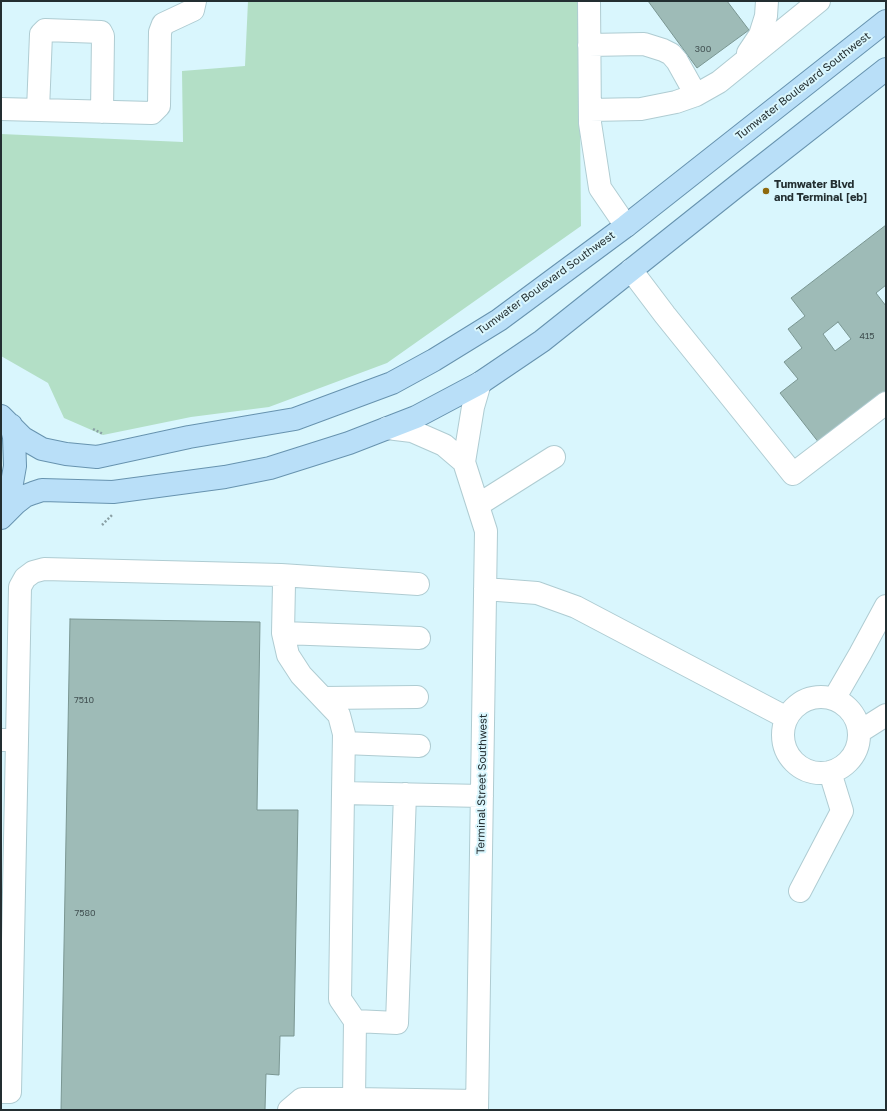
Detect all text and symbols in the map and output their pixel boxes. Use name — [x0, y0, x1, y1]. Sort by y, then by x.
street label: Tumwater Boulevard Southwest — [733, 29, 873, 143]
house number: 300 — [695, 44, 711, 54]
place label: Tumwater Blvd and Terminal [eb] — [774, 178, 867, 204]
marker: Tumwater Blvd and Terminal [eb] — [761, 186, 771, 196]
street label: Tumwater Boulevard Southwest — [474, 228, 618, 338]
house number: 415 — [859, 331, 875, 341]
house number: 7510 — [74, 695, 94, 705]
street label: Terminal Street Southwest — [474, 714, 490, 854]
house number: 7580 — [74, 908, 96, 918]

